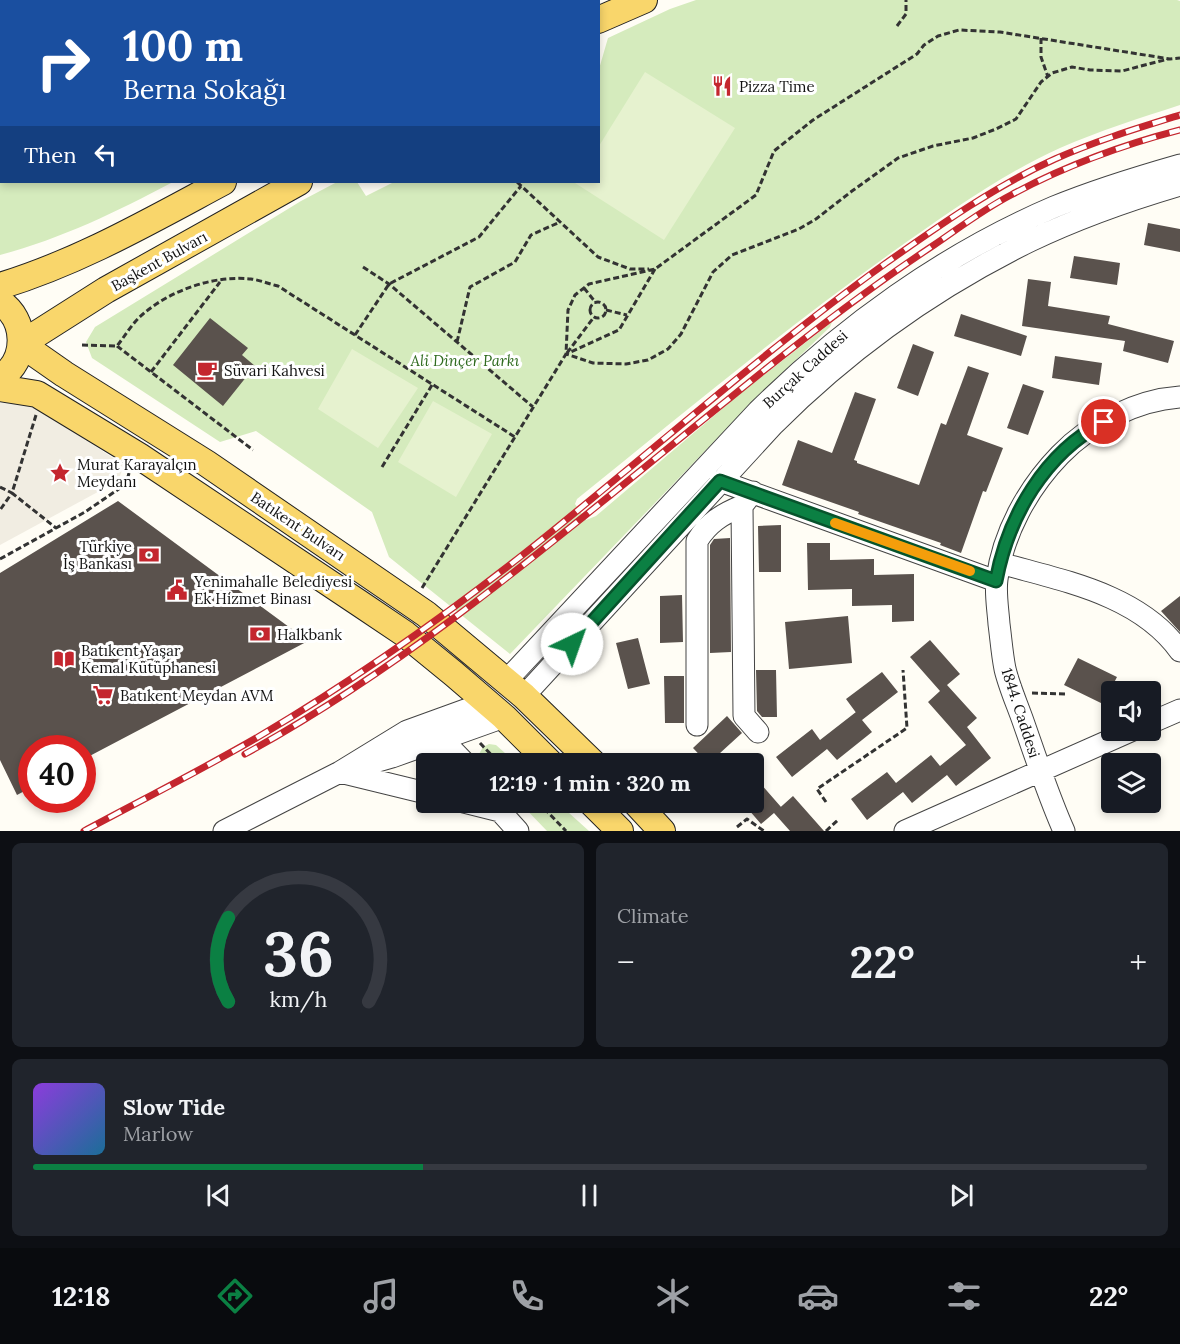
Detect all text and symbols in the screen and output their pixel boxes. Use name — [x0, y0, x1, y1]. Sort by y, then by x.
text: 100 m — [123, 19, 243, 73]
icon: right — [24, 24, 102, 102]
text: Berna Sokağı — [123, 72, 286, 106]
restaurant icon: Pizza Time — [710, 74, 734, 98]
place label: Pizza Time — [739, 77, 815, 96]
icon: left — [89, 138, 122, 171]
text: Then — [24, 141, 77, 169]
street label: Başkent Bulvarı — [108, 227, 210, 295]
street label: Burçak Caddesi — [759, 326, 851, 412]
park label: Ali Dinçer Parkı — [410, 351, 520, 370]
cafe icon: Süvari Kahvesi — [195, 358, 219, 382]
place label: Süvari Kahvesi — [224, 361, 325, 380]
pin — [1078, 396, 1129, 447]
icon: arrive — [1087, 405, 1120, 438]
place label: Murat Karayalçın Meydanı — [77, 455, 197, 491]
place icon: Murat Karayalçın Meydanı — [48, 461, 72, 485]
street label: Batıkent Bulvarı — [247, 487, 349, 565]
place label: Türkiye İş Bankası — [63, 537, 132, 573]
bank icon: Türkiye İş Bankası — [137, 543, 161, 567]
place label: Yenimahalle Belediyesi Ek Hizmet Binası — [193, 572, 352, 608]
public building icon: Yenimahalle Belediyesi Ek Hizmet Binası — [165, 578, 189, 602]
position arrow — [540, 612, 604, 676]
bank icon: Halkbank — [248, 622, 272, 646]
place label: Halkbank — [277, 625, 342, 644]
place label: Batıkent Yaşar Kemal Kütüphanesi — [81, 641, 216, 677]
library icon: Batıkent Yaşar Kemal Kütüphanesi — [52, 647, 76, 671]
street label: 1844. Caddesi — [998, 666, 1044, 760]
map controls — [1101, 681, 1161, 813]
button: sound — [1101, 681, 1161, 741]
supermarket icon: Batıkent Meydan AVM — [91, 683, 115, 707]
place label: Batıkent Meydan AVM — [120, 686, 274, 705]
speed limit sign: 40 — [18, 735, 96, 813]
button: layers — [1101, 753, 1161, 813]
text: 12:19 · 1 min · 320 m — [489, 769, 691, 797]
text: Climate — [617, 903, 689, 928]
text: 36 — [263, 913, 333, 993]
text: 22° — [849, 933, 915, 990]
text: − — [617, 941, 635, 983]
text: + — [1129, 941, 1147, 983]
text: km/h — [269, 985, 327, 1013]
text: Slow Tide — [123, 1093, 225, 1121]
text: Marlow — [123, 1121, 193, 1146]
icon: previous — [202, 1179, 235, 1212]
icon: pause — [573, 1179, 606, 1212]
icon: next — [945, 1179, 978, 1212]
icon: directions — [214, 1275, 256, 1317]
icon: music — [360, 1275, 402, 1317]
icon: phone — [506, 1275, 548, 1317]
icon: climate — [652, 1275, 694, 1317]
icon: car — [797, 1275, 839, 1317]
icon: filters — [943, 1275, 985, 1317]
text: 12:18 — [52, 1279, 110, 1313]
text: 22° — [1089, 1279, 1128, 1313]

